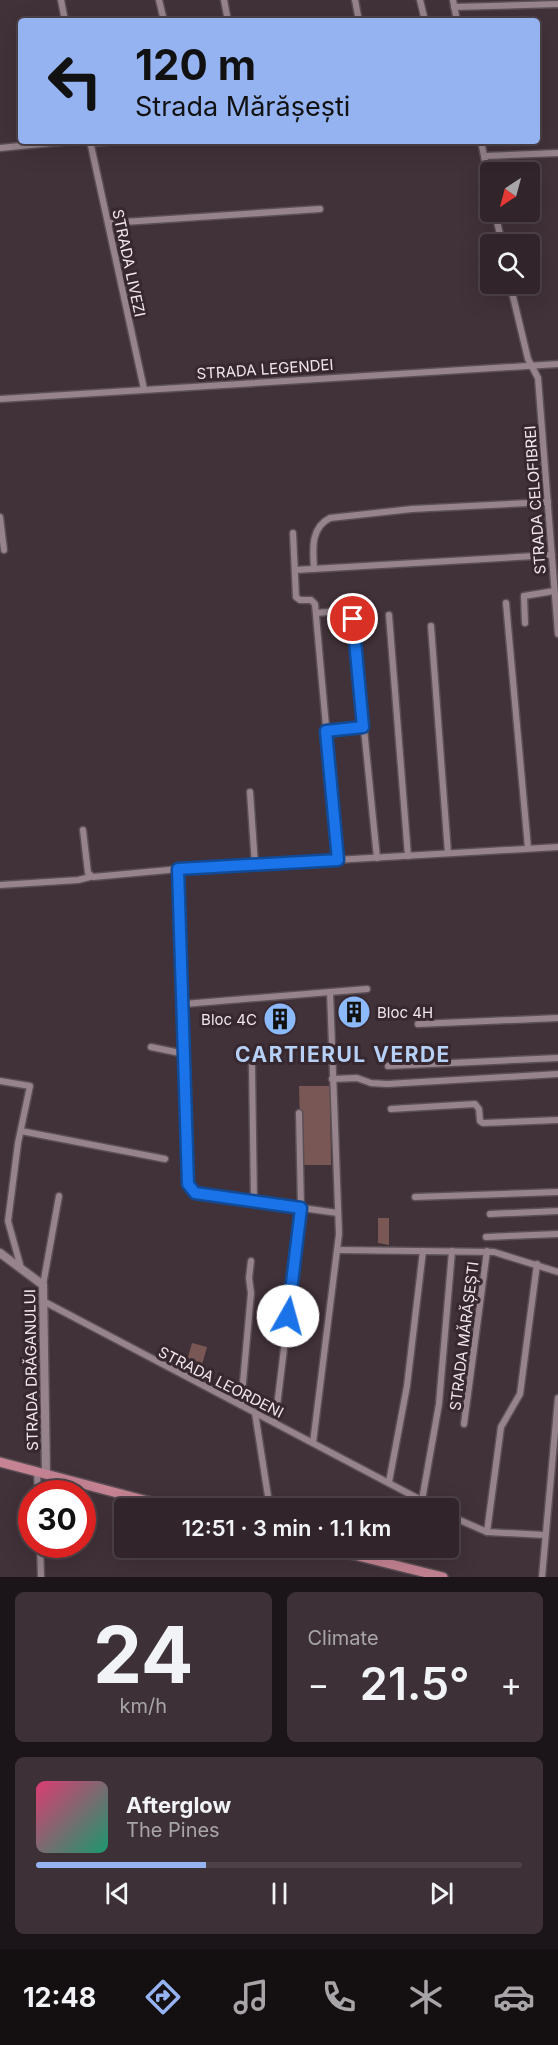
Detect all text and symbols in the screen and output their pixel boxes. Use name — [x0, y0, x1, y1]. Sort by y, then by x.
text: 120 m — [135, 39, 256, 90]
icon: left — [36, 42, 114, 120]
text: Strada Mărășești — [135, 90, 350, 123]
north arrow — [480, 162, 540, 222]
map controls — [480, 162, 540, 294]
street label: STRADA LIVEZI — [108, 207, 150, 319]
button: search — [480, 234, 540, 294]
street label: STRADA LEGENDEI — [196, 355, 334, 383]
street label: STRADA CELOFIBREI — [520, 425, 550, 575]
pin — [327, 593, 378, 644]
icon: arrive — [336, 602, 369, 635]
building icon: Bloc 4H — [336, 994, 372, 1030]
building icon: Bloc 4C — [262, 1001, 298, 1037]
place label: Bloc 4H — [377, 1003, 433, 1022]
place label: Bloc 4C — [201, 1010, 257, 1029]
district label: CARTIERUL VERDE — [235, 1042, 451, 1067]
street label: STRADA MĂRĂȘEȘTI — [445, 1260, 483, 1412]
position arrow — [256, 1284, 320, 1348]
street label: STRADA DRĂGANULUI — [20, 1289, 42, 1451]
street label: STRADA LEORDENI — [155, 1342, 287, 1422]
speed limit sign: 30 — [18, 1480, 96, 1558]
text: 12:51 · 3 min · 1.1 km — [182, 1515, 391, 1541]
text: 24 — [93, 1607, 194, 1702]
text: Climate — [308, 1626, 379, 1650]
text: 21.5° — [360, 1656, 470, 1711]
text: − — [308, 1664, 329, 1704]
text: + — [500, 1664, 522, 1704]
text: km/h — [119, 1694, 167, 1718]
text: Afterglow — [126, 1792, 231, 1818]
text: The Pines — [126, 1818, 220, 1842]
icon: previous — [101, 1877, 134, 1910]
icon: pause — [263, 1877, 296, 1910]
icon: next — [425, 1877, 458, 1910]
icon: directions — [142, 1976, 184, 2018]
icon: music — [230, 1976, 272, 2018]
icon: phone — [318, 1976, 360, 2018]
icon: climate — [405, 1976, 447, 2018]
icon: car — [493, 1976, 535, 2018]
text: 12:48 — [23, 1981, 96, 2014]

